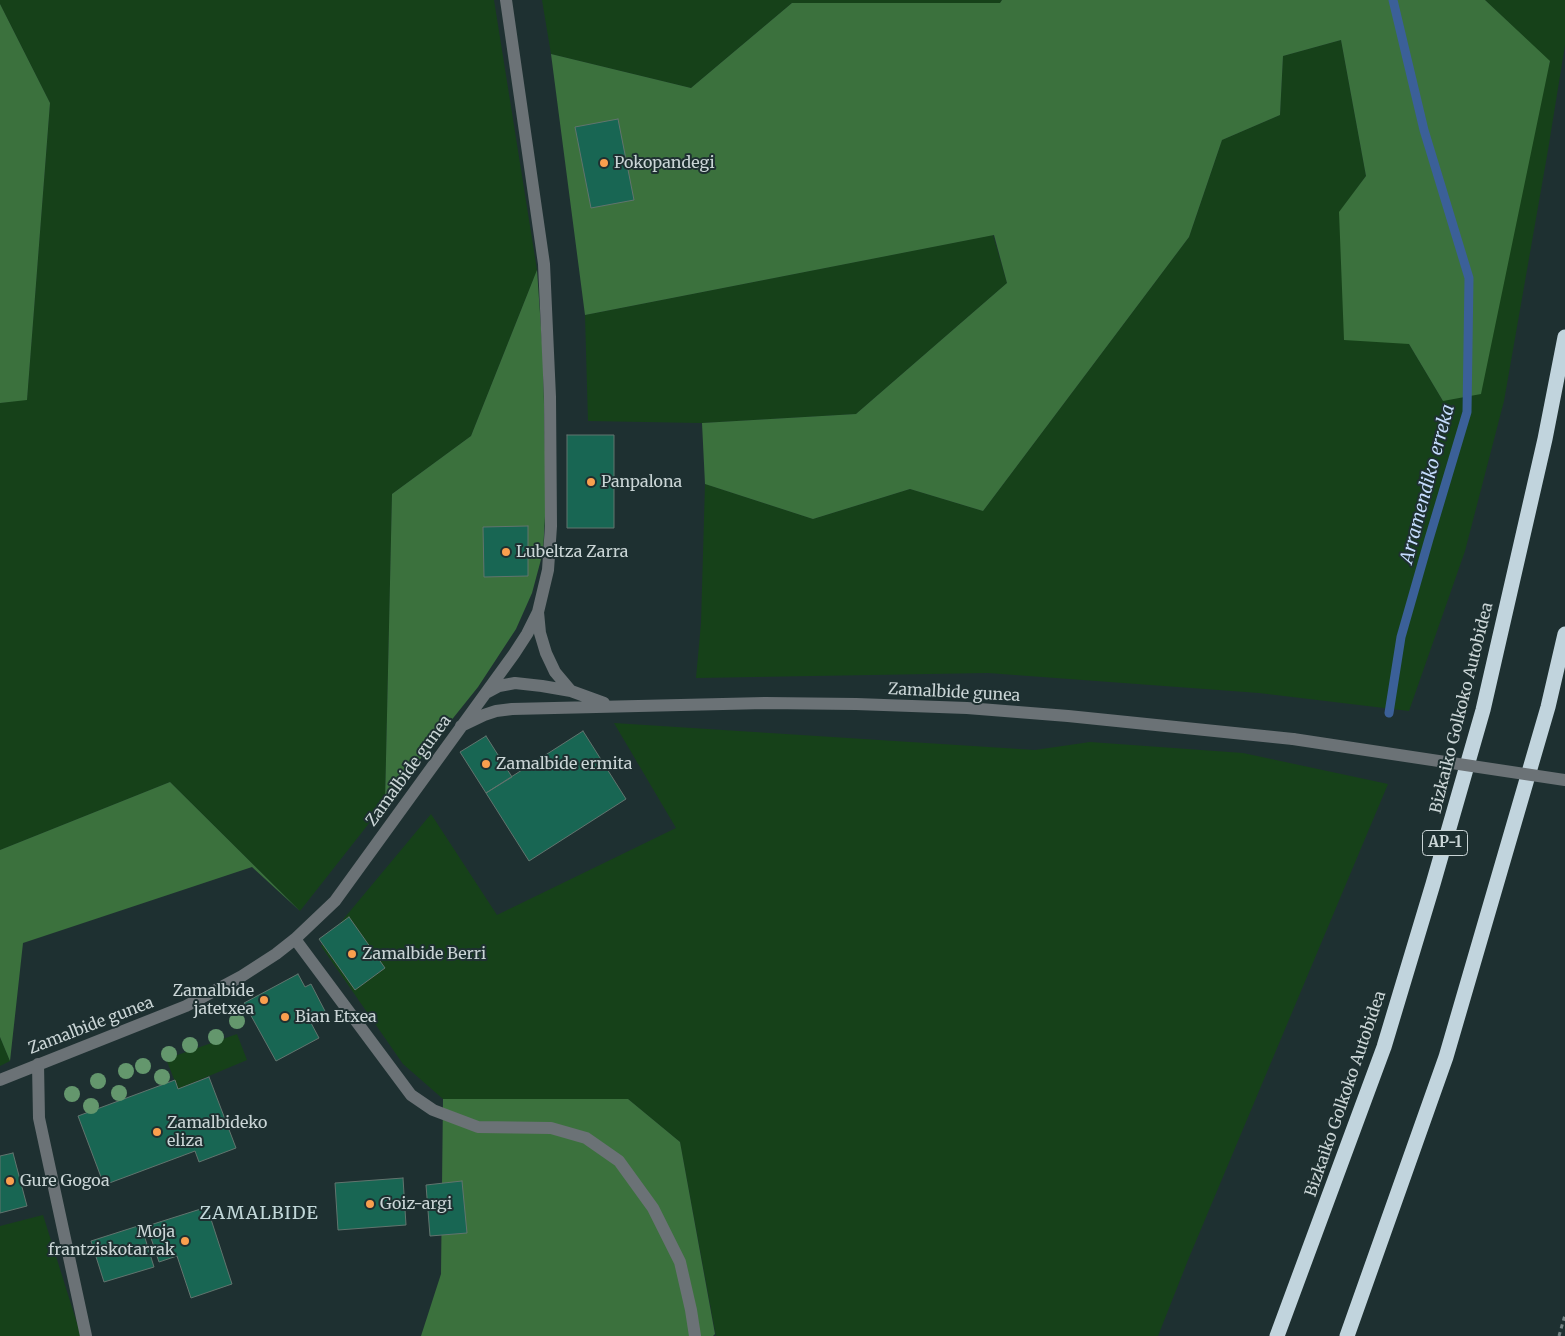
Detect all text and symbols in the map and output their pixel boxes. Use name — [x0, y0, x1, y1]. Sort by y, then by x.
place label: Pokopandegi — [614, 153, 715, 173]
marker: Pokopandegi — [598, 157, 610, 169]
water label: Arramendiko erreka — [1396, 402, 1460, 566]
place label: Panpalona — [601, 472, 682, 492]
marker: Panpalona — [585, 476, 597, 488]
place label: Lubeltza Zarra — [516, 542, 628, 562]
marker: Lubeltza Zarra — [500, 546, 512, 558]
street label: Bizkaiko Golkoko Autobidea — [1426, 601, 1498, 815]
street label: Zamalbide gunea — [887, 680, 1021, 706]
street label: Zamalbide gunea — [362, 712, 456, 830]
place label: Zamalbide ermita — [496, 754, 632, 774]
marker: Zamalbide ermita — [480, 758, 492, 770]
road number: AP-1 — [1422, 830, 1468, 856]
place label: Zamalbide Berri — [362, 944, 486, 964]
marker: Zamalbide Berri — [346, 948, 358, 960]
place label: Zamalbide jatetxea — [173, 981, 254, 1019]
street label: Bizkaiko Golkoko Autobidea — [1302, 988, 1390, 1200]
street label: Zamalbide gunea — [26, 993, 156, 1059]
marker: Zamalbide jatetxea — [258, 994, 270, 1006]
place label: Bian Etxea — [295, 1007, 377, 1027]
marker: Bian Etxea — [279, 1011, 291, 1023]
place label: Zamalbideko eliza — [167, 1113, 267, 1151]
marker: Zamalbideko eliza — [151, 1126, 163, 1138]
place label: Gure Gogoa — [20, 1171, 110, 1191]
marker: Gure Gogoa — [4, 1175, 16, 1187]
place label: Goiz-argi — [380, 1194, 452, 1214]
marker: Goiz-argi — [364, 1198, 376, 1210]
district label: ZAMALBIDE — [198, 1203, 320, 1225]
place label: Moja frantziskotarrak — [48, 1222, 175, 1260]
marker: Moja frantziskotarrak — [179, 1235, 191, 1247]

